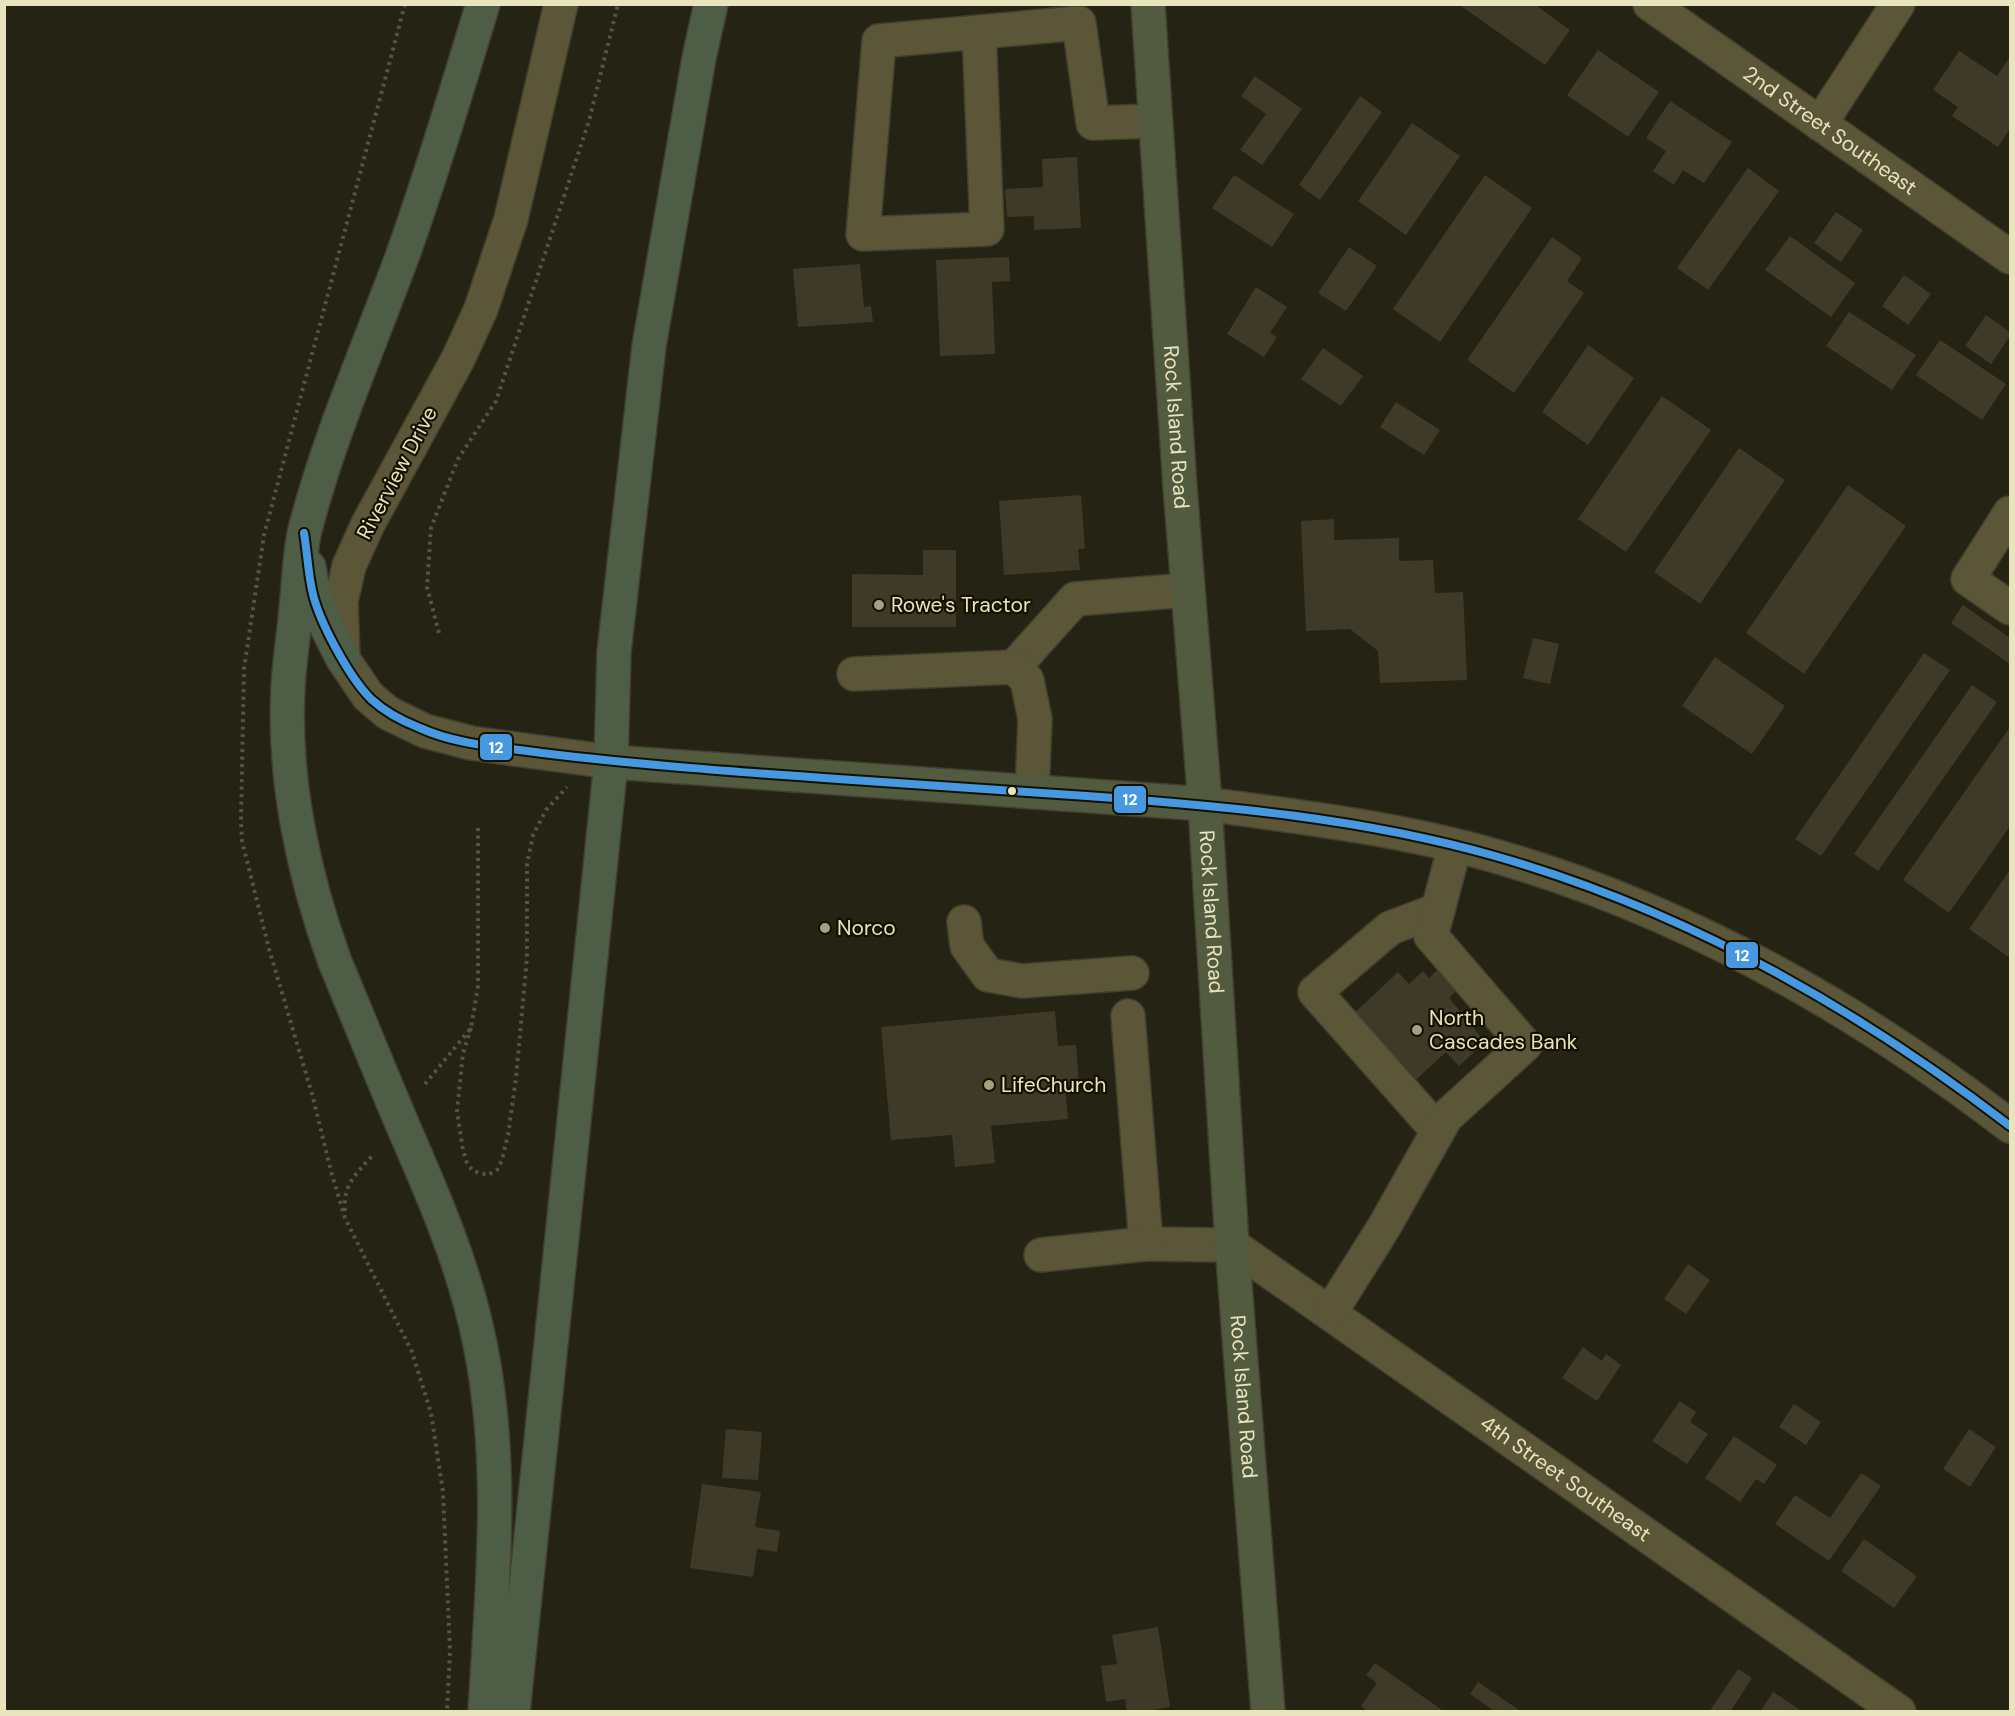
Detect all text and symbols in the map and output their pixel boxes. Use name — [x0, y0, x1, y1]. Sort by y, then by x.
street label: 2nd Street Southeast — [1737, 60, 1923, 201]
street label: Rock Island Road — [1157, 344, 1196, 510]
street label: Riverview Drive — [350, 402, 444, 544]
place label: Rowe's Tractor — [891, 591, 1031, 619]
marker: Rowe's Tractor — [872, 598, 886, 612]
line badge: 12 — [479, 733, 513, 761]
text: 12 — [488, 737, 504, 758]
unlabelled marker — [1006, 785, 1018, 797]
line badge: 12 — [1113, 785, 1147, 814]
text: 12 — [1122, 789, 1138, 810]
street label: Rock Island Road — [1193, 829, 1231, 994]
place label: Norco — [837, 914, 896, 942]
marker: Norco — [818, 921, 832, 935]
line badge: 12 — [1725, 941, 1759, 969]
text: 12 — [1734, 945, 1750, 966]
place label: North Cascades Bank — [1429, 1004, 1578, 1056]
marker: North Cascades Bank — [1410, 1023, 1424, 1037]
place label: LifeChurch — [1001, 1071, 1106, 1099]
marker: LifeChurch — [982, 1078, 996, 1092]
street label: Rock Island Road — [1223, 1314, 1264, 1479]
street label: 4th Street Southeast — [1475, 1409, 1657, 1548]

